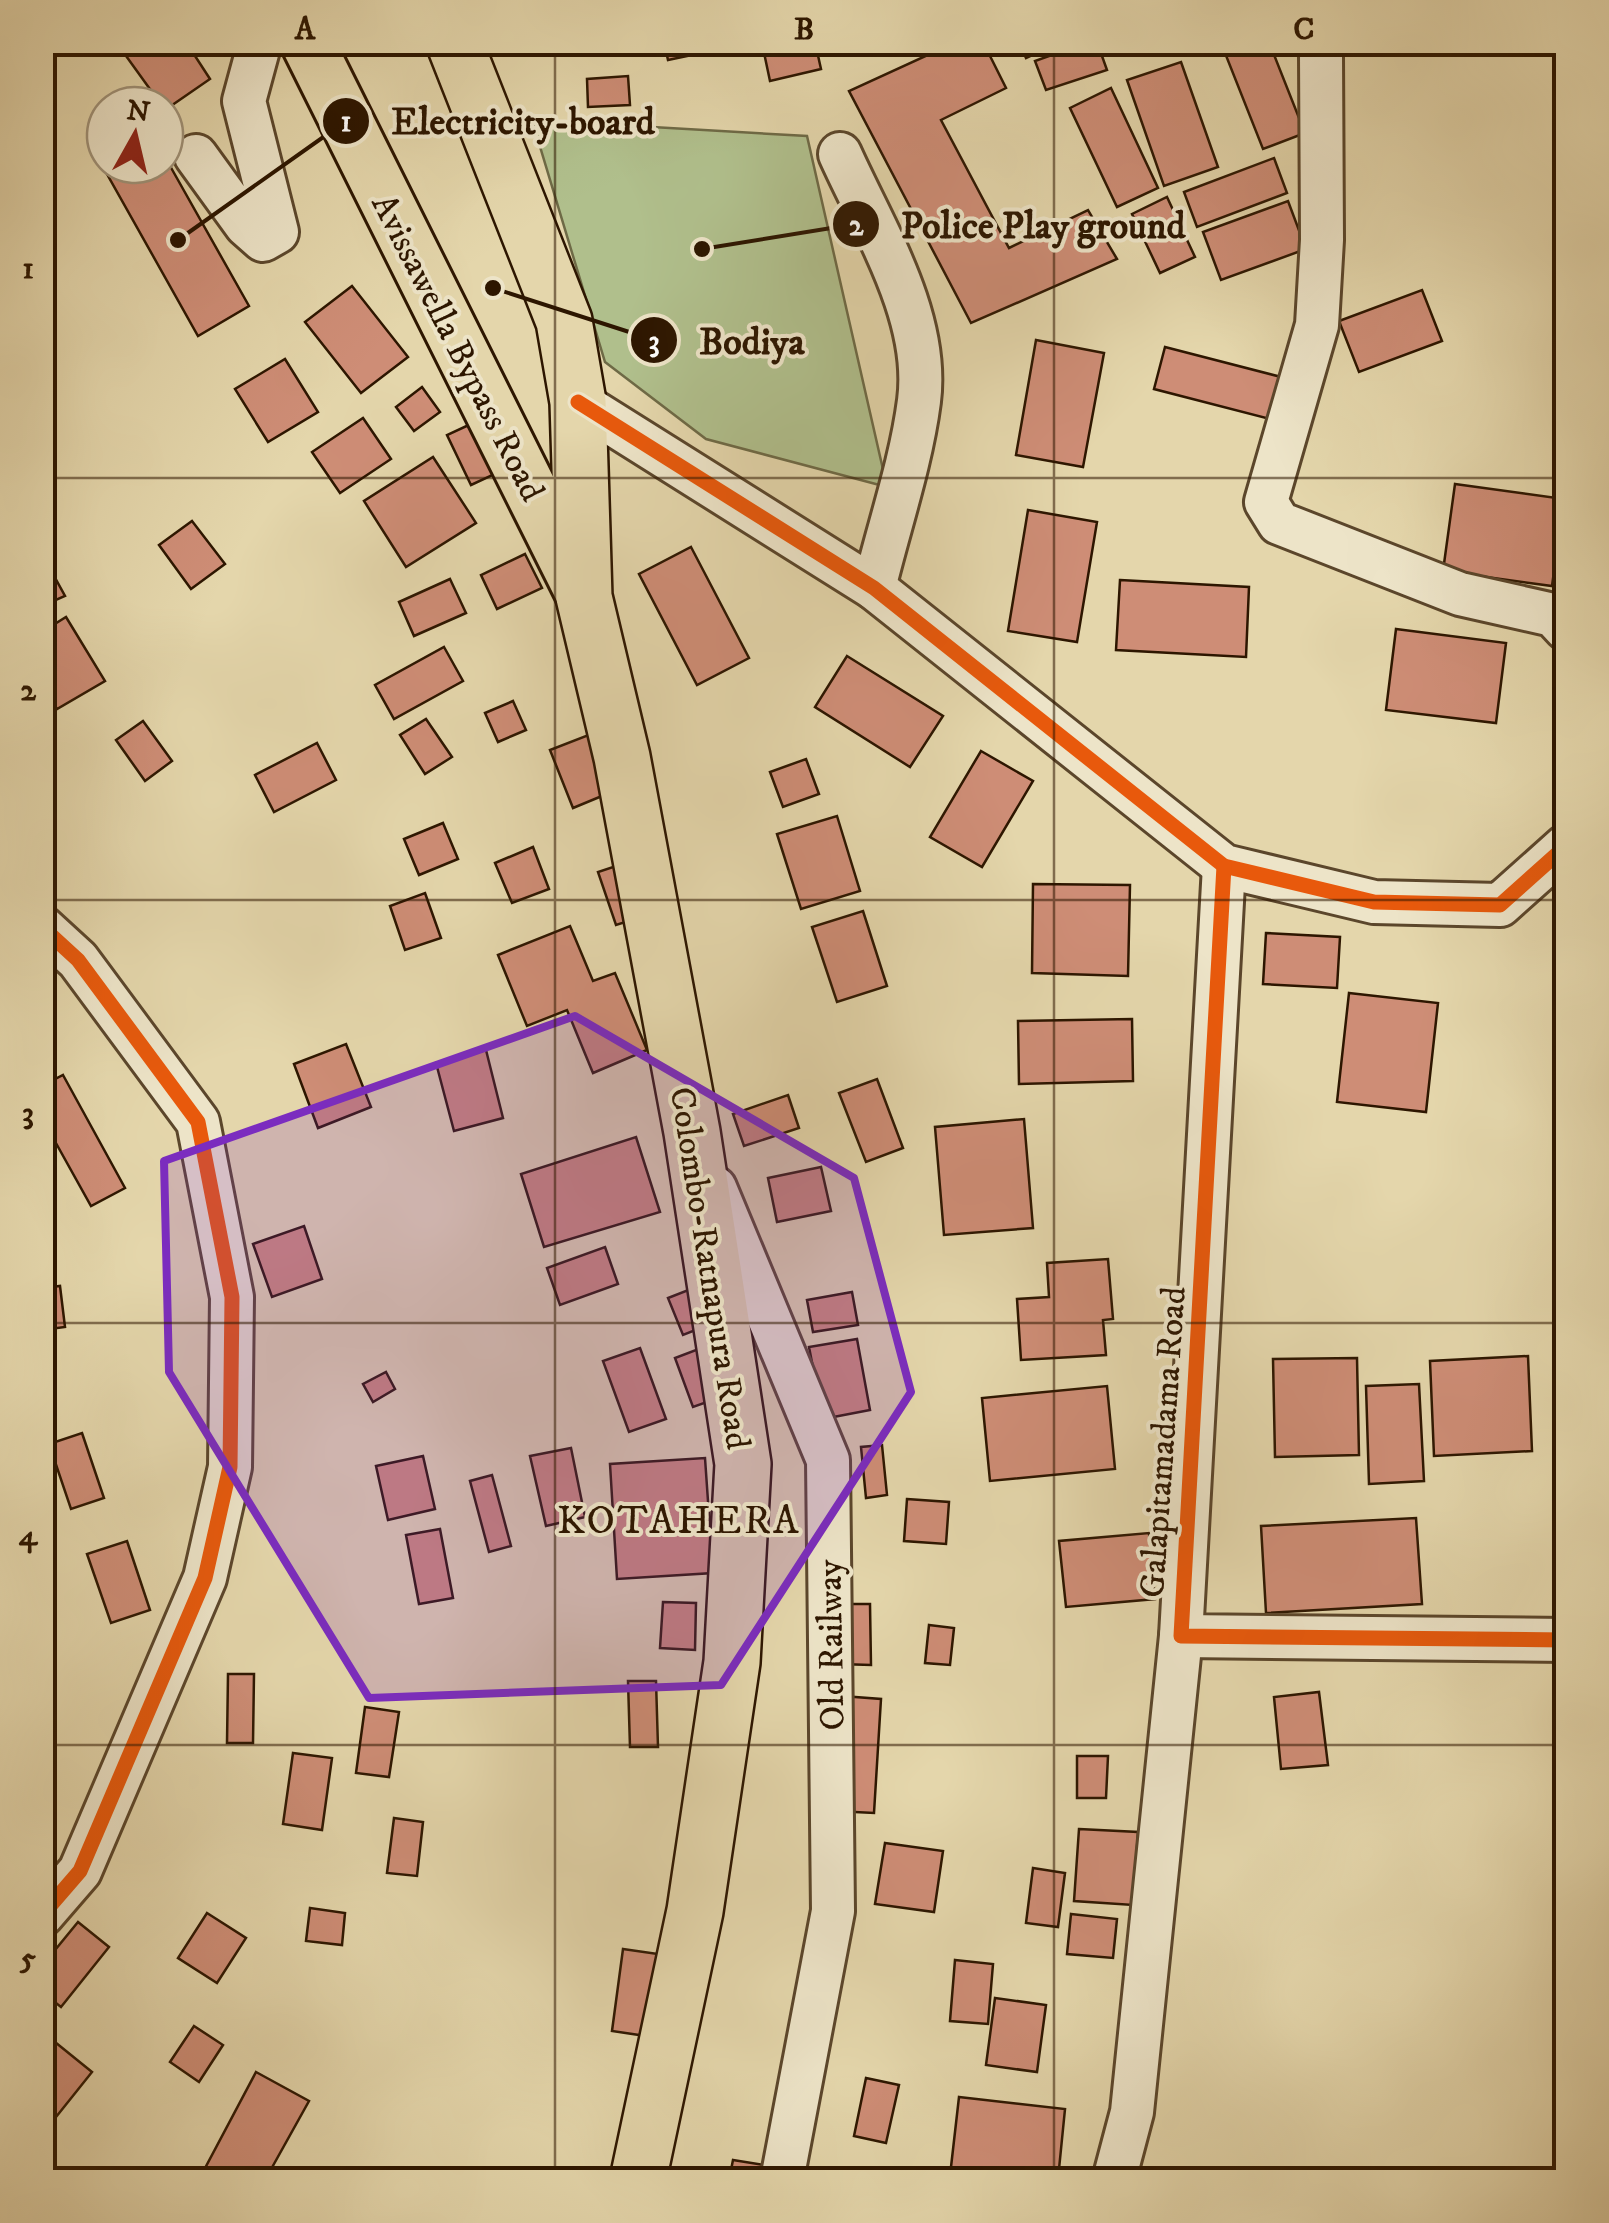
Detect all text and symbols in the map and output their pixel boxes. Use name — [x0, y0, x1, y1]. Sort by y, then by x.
text: A — [294, 10, 317, 50]
text: B — [794, 10, 814, 50]
text: C — [1293, 10, 1315, 50]
north arrow — [85, 85, 185, 185]
callout: Electricity-board — [321, 87, 675, 155]
text: N — [124, 93, 152, 131]
text: Electricity-board — [391, 99, 656, 147]
text: 1 — [340, 104, 352, 141]
street label: Avissawella Bypass Road — [361, 187, 554, 509]
callout: Police Play ground — [831, 190, 1206, 258]
text: Police Play ground — [901, 203, 1186, 251]
text: 2 — [849, 208, 864, 245]
text: 1 — [22, 249, 34, 289]
callout: Bodiya — [629, 306, 825, 374]
text: Bodiya — [699, 319, 806, 367]
text: 3 — [648, 324, 660, 361]
text: 2 — [20, 671, 36, 711]
street label: Colombo-Ratnapura Road — [659, 1084, 759, 1453]
text: 3 — [22, 1094, 34, 1134]
street label: Galapitamadama Road — [1131, 1285, 1197, 1599]
district label: KOTAHERA — [557, 1497, 801, 1547]
text: 4 — [19, 1516, 39, 1556]
street label: Old Railway — [809, 1559, 855, 1731]
text: 5 — [19, 1939, 36, 1979]

